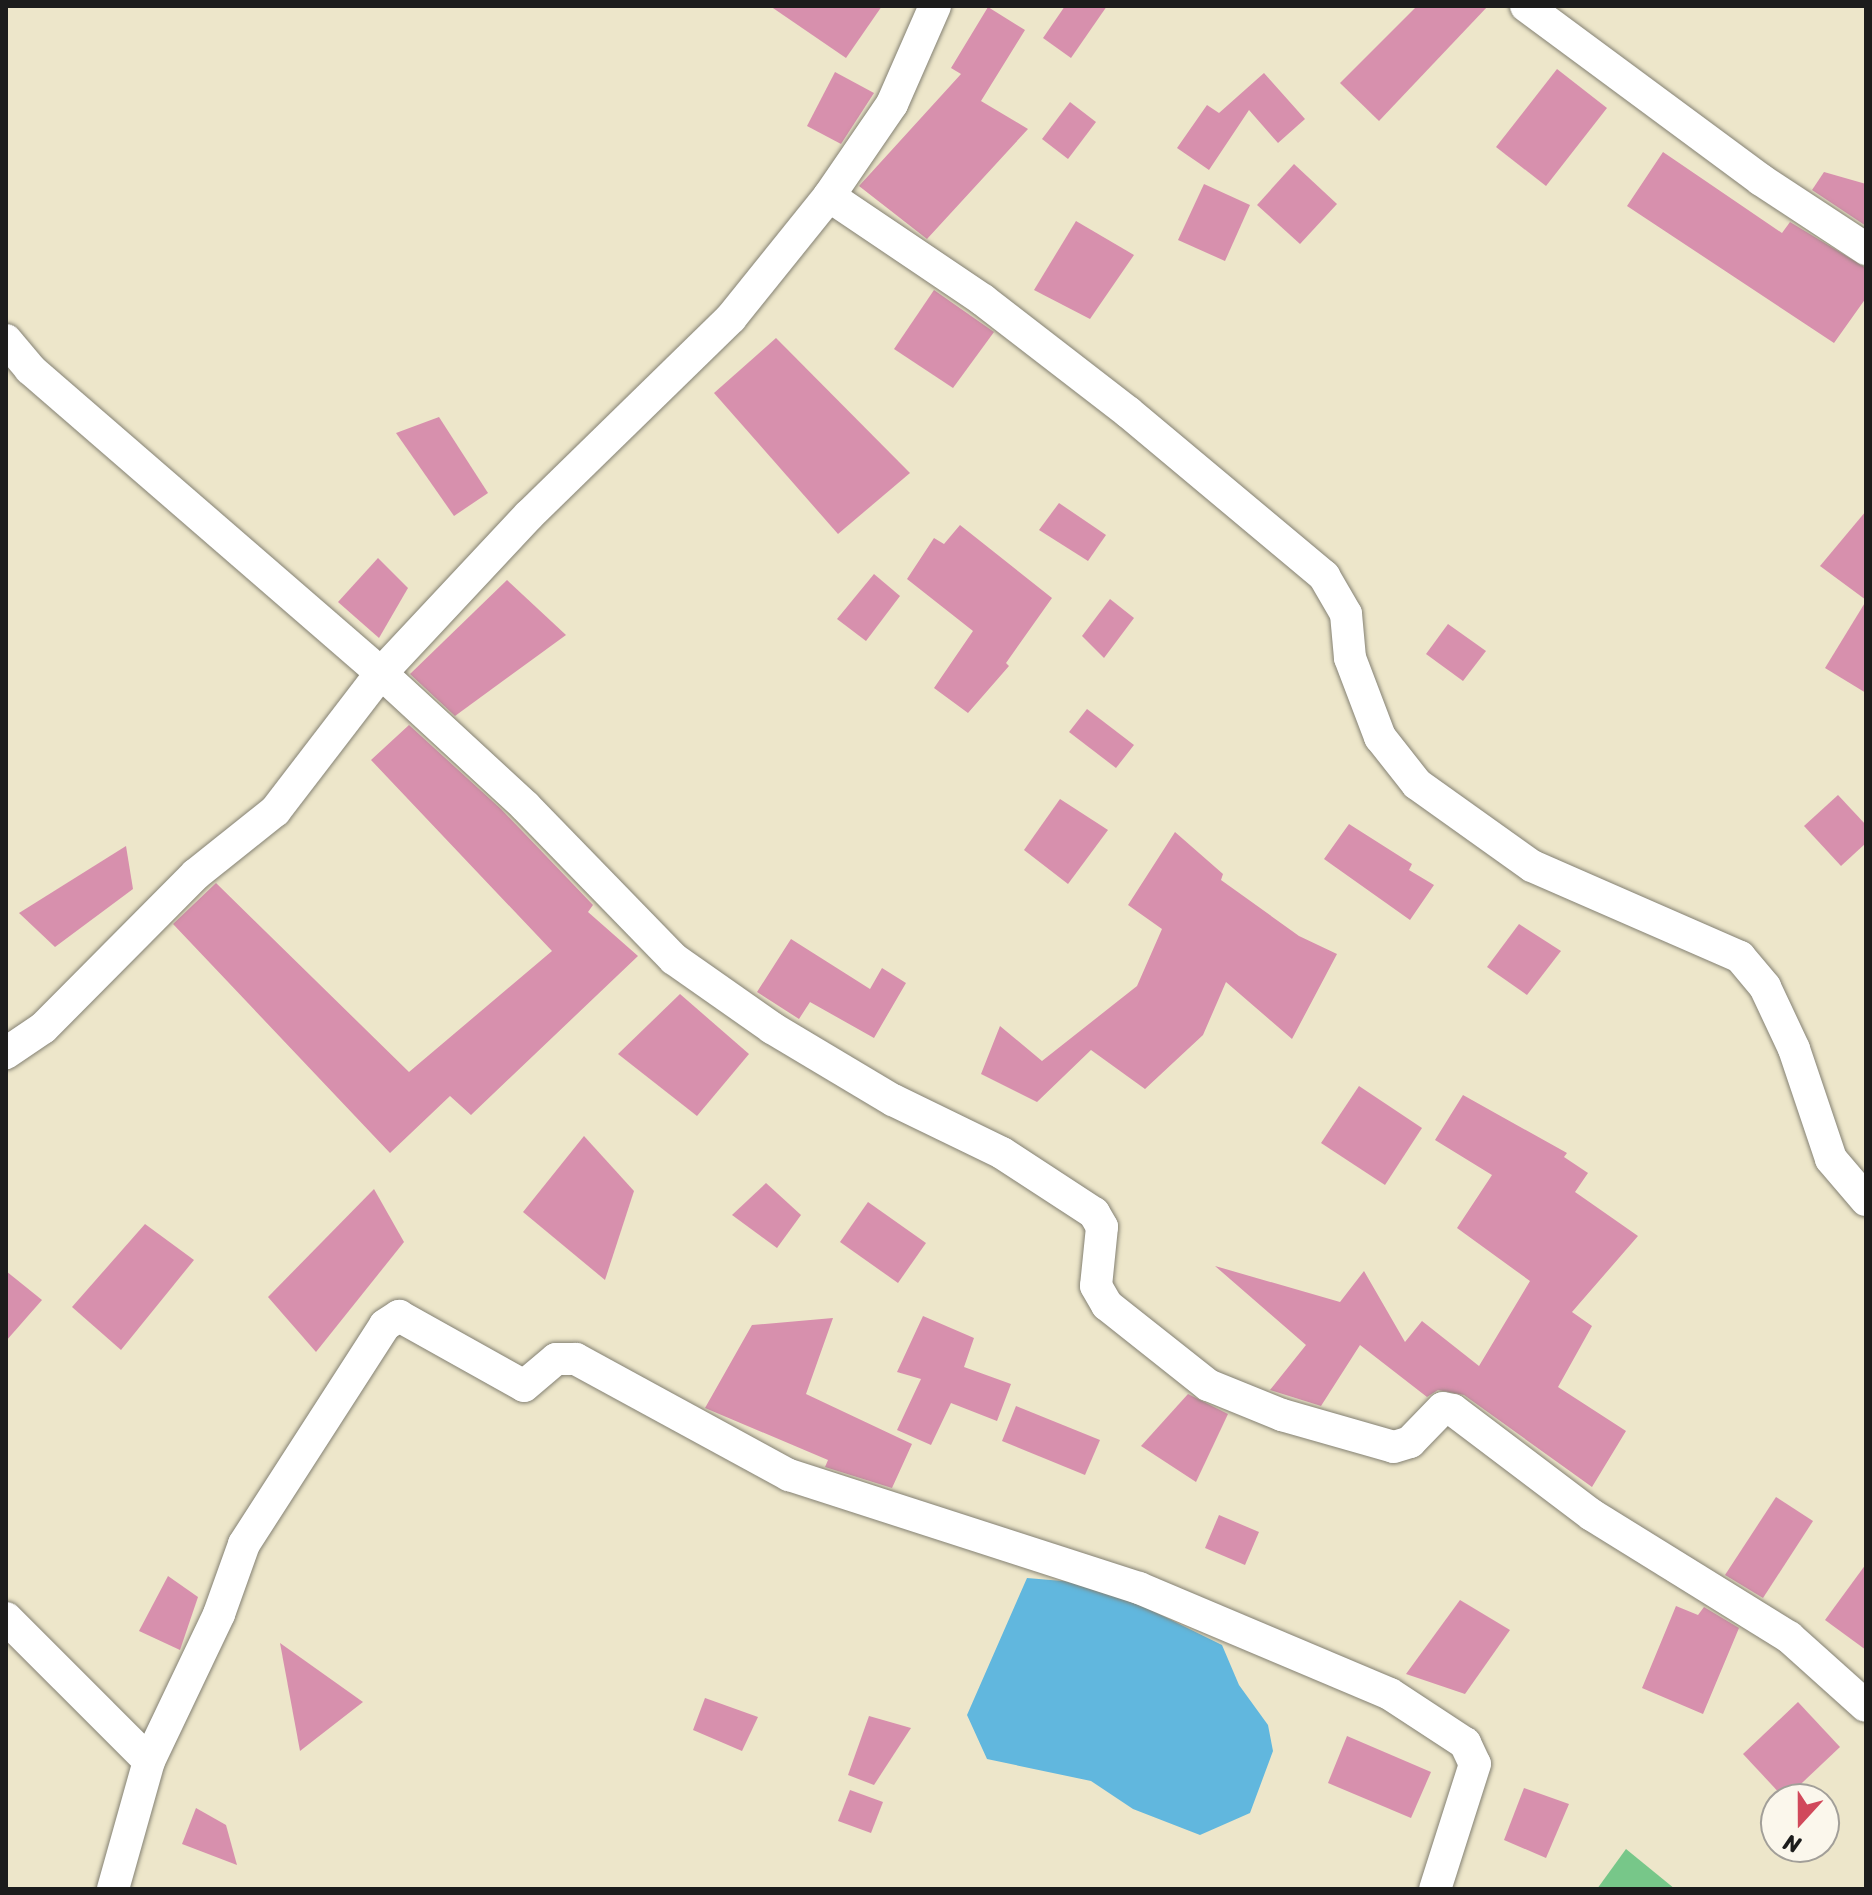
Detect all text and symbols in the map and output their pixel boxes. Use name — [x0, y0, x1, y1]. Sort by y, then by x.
north arrow — [1760, 1783, 1840, 1863]
text: N — [1778, 1823, 1806, 1865]

